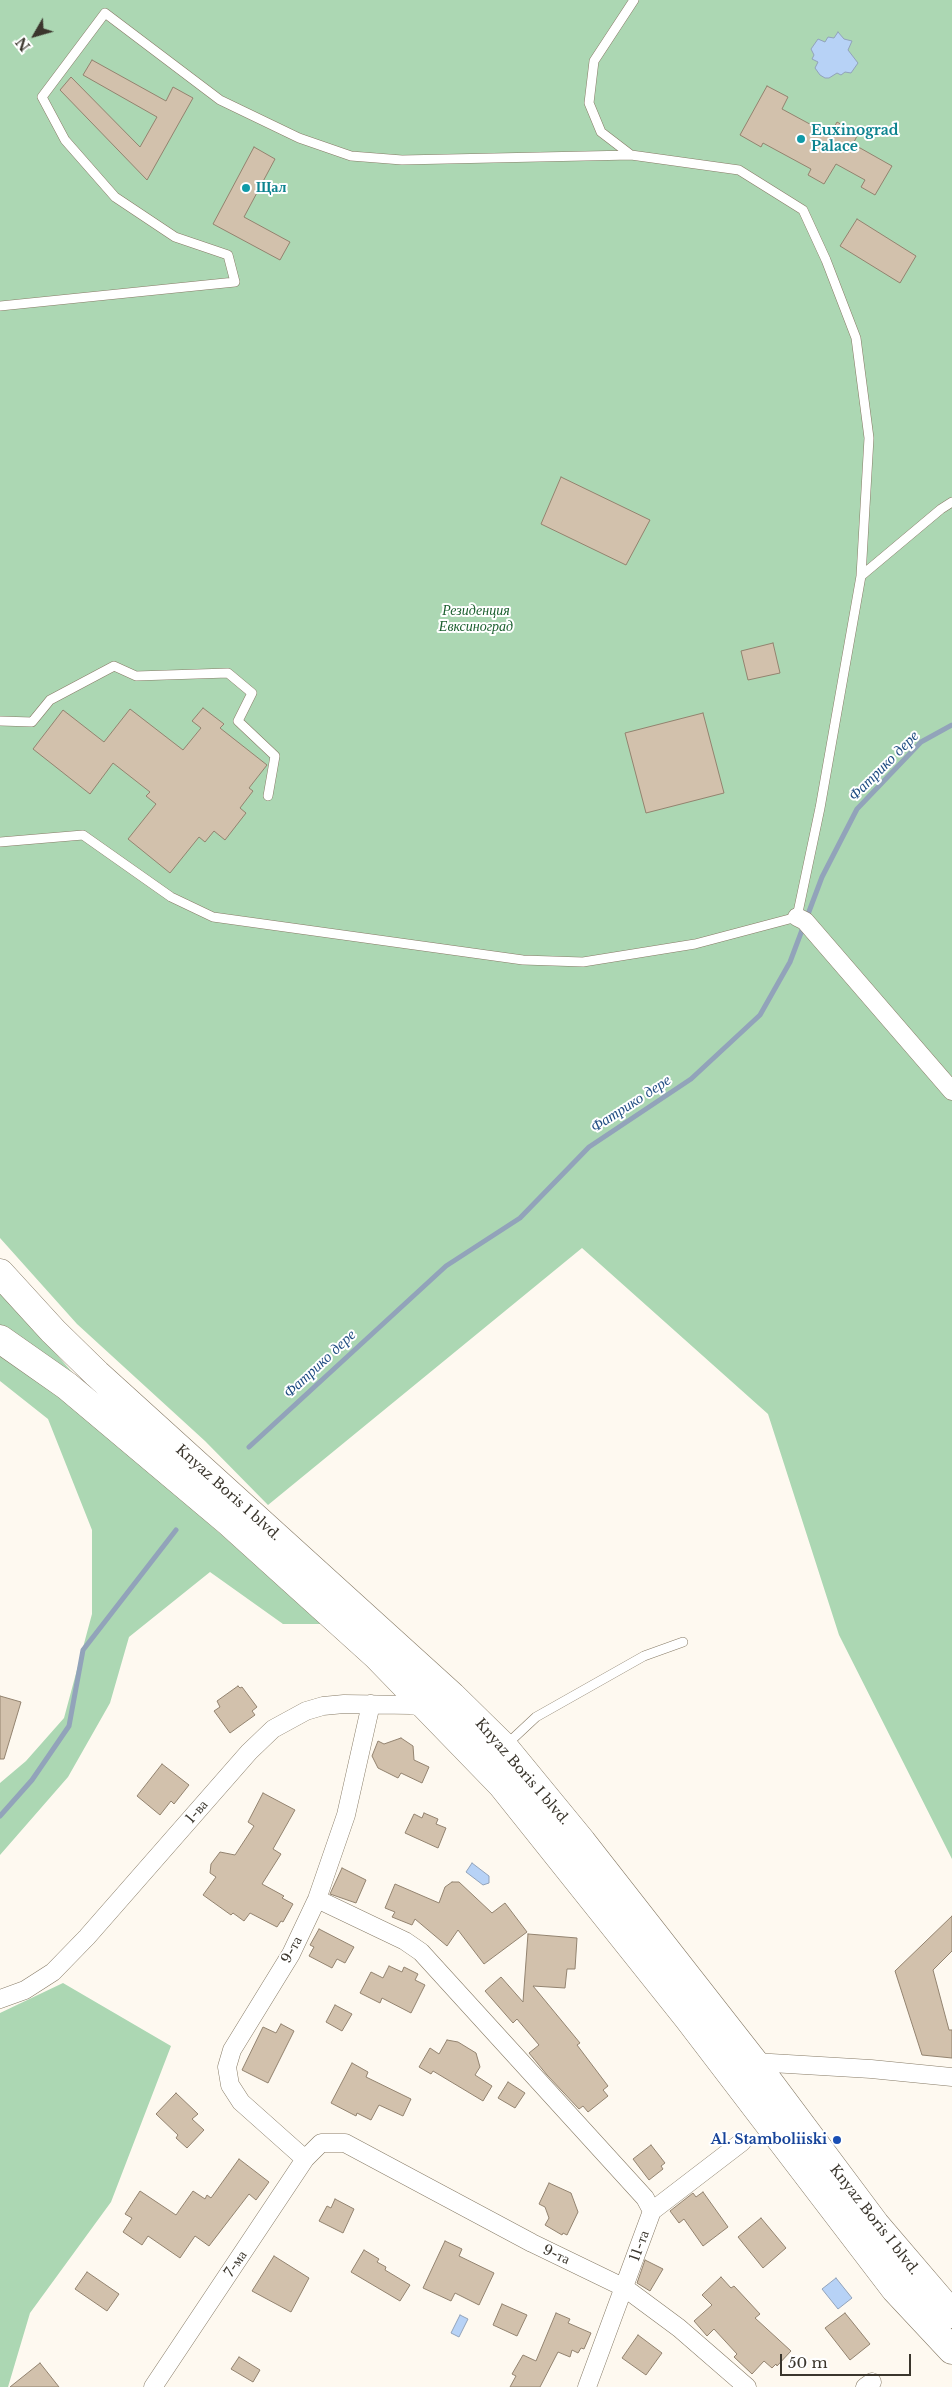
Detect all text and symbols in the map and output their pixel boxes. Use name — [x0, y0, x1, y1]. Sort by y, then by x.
north arrow — [10, 10, 60, 60]
text: N — [12, 34, 34, 55]
place label: Euxinograd Palace — [811, 123, 898, 156]
marker: Euxinograd Palace — [795, 133, 807, 145]
place label: Щал — [256, 180, 286, 196]
marker: Щал — [240, 182, 252, 194]
park label: Резиденция Евксиноград — [439, 603, 513, 636]
water label: Фатрико дере — [845, 727, 923, 805]
water label: Фатрико дере — [587, 1071, 675, 1137]
water label: Фатрико дере — [280, 1326, 360, 1402]
street label: Knyaz Boris I blvd. — [172, 1442, 284, 1544]
street label: Knyaz Boris I blvd. — [471, 1715, 573, 1829]
street label: 1-ва — [182, 1797, 212, 1827]
street label: 9-та — [278, 1934, 306, 1966]
place label: Al. Stamboliiski — [711, 2132, 827, 2148]
marker: Al. Stamboliiski — [831, 2134, 843, 2146]
street label: Knyaz Boris I blvd. — [826, 2162, 922, 2278]
street label: 11-та — [627, 2228, 653, 2264]
street label: 9-та — [540, 2241, 572, 2269]
street label: 7-ма — [221, 2248, 251, 2280]
scale bar — [782, 2344, 913, 2376]
text: 50 m — [788, 2353, 828, 2372]

